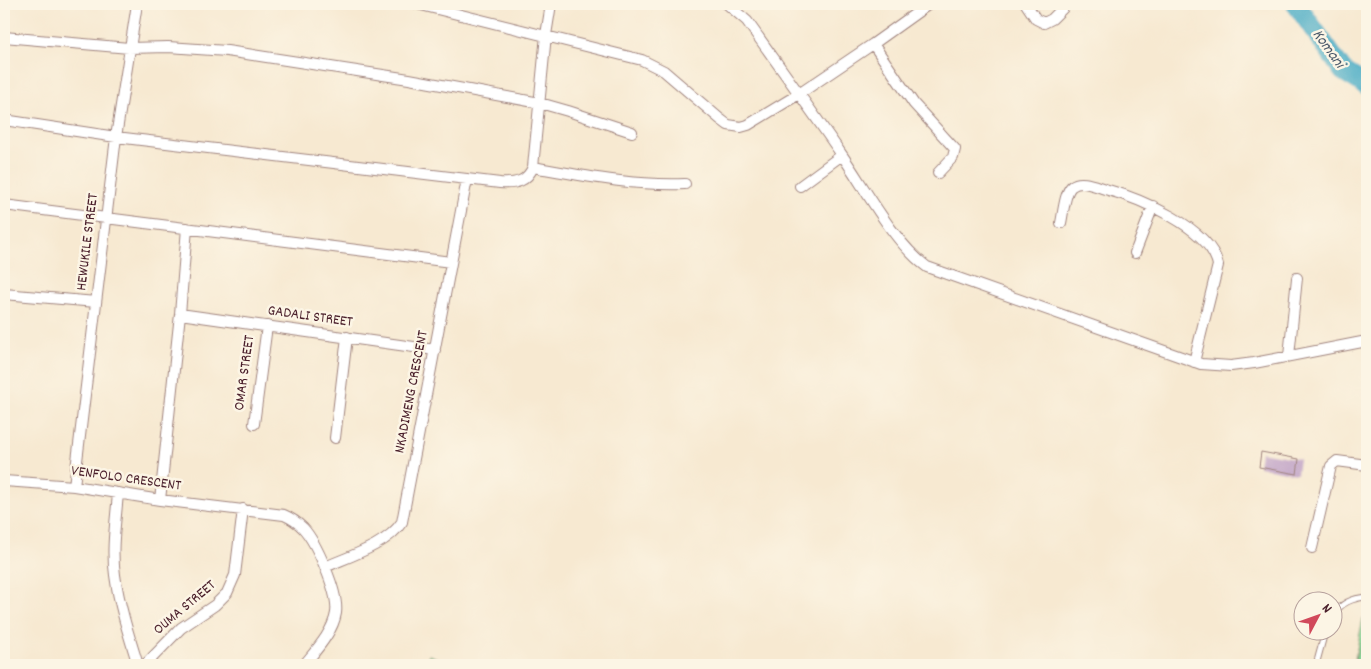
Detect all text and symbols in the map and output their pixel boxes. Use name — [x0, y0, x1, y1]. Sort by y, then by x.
water label: Komani — [1306, 25, 1352, 76]
street label: HEWUKILE STREET — [71, 192, 105, 292]
street label: GADALI STREET — [266, 300, 354, 334]
street label: NKADIMENG CRESCENT — [389, 329, 435, 455]
street label: OMAR STREET — [229, 334, 261, 412]
street label: VENFOLO CRESCENT — [70, 460, 182, 498]
street label: OUMA STREET — [149, 575, 221, 641]
north arrow — [1294, 592, 1344, 642]
text: N — [1316, 600, 1336, 618]

